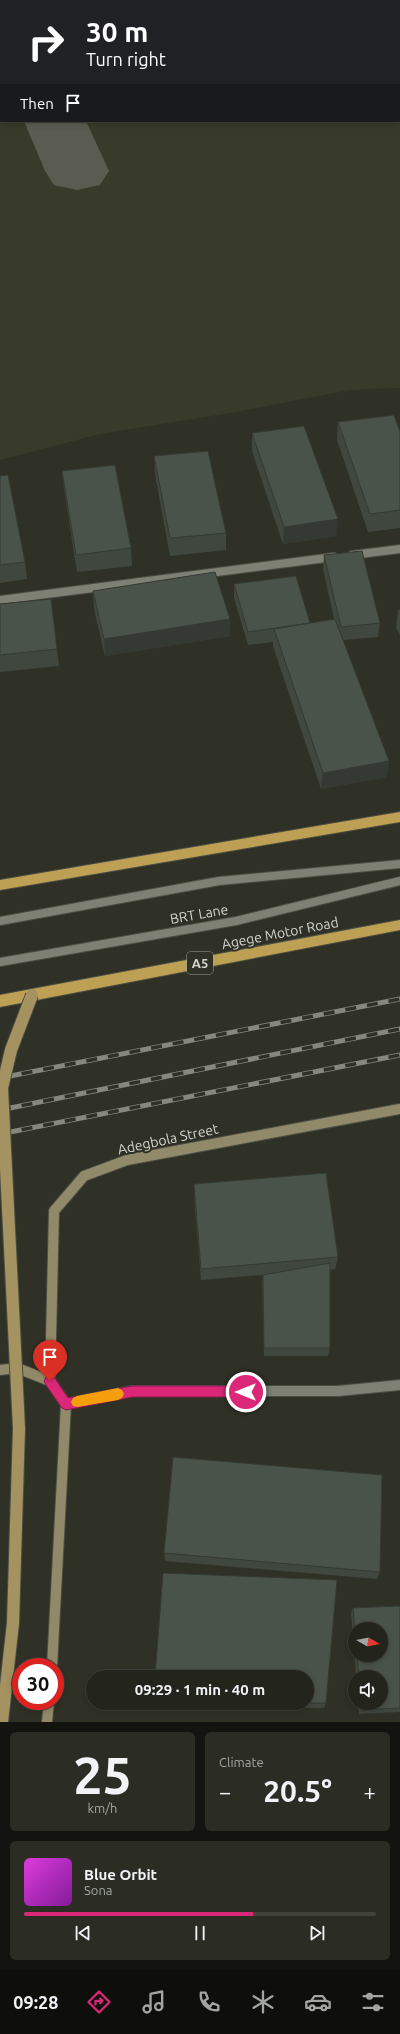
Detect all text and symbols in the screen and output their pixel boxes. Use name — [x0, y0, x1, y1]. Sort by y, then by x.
icon: right — [20, 16, 72, 68]
text: 30 m — [86, 16, 148, 47]
text: Turn right — [86, 49, 166, 69]
icon: arrive — [62, 92, 84, 114]
text: Then — [20, 95, 54, 112]
street label: BRT Lane — [169, 901, 229, 927]
street label: Agege Motor Road — [220, 914, 340, 952]
road number: A5 — [187, 952, 213, 974]
street label: Adegbola Street — [116, 1120, 220, 1157]
pin — [33, 1340, 67, 1381]
icon: arrive — [39, 1346, 61, 1368]
position arrow — [225, 1371, 267, 1413]
north arrow — [348, 1622, 388, 1662]
map controls — [348, 1622, 388, 1710]
speed limit sign: 30 — [12, 1658, 64, 1710]
button: sound — [348, 1670, 388, 1710]
text: 09:29 · 1 min · 40 m — [135, 1681, 265, 1698]
text: 25 — [73, 1746, 132, 1804]
text: Climate — [219, 1755, 264, 1769]
text: 20.5° — [263, 1774, 332, 1808]
text: − — [219, 1779, 231, 1804]
text: + — [364, 1779, 376, 1804]
text: km/h — [87, 1801, 118, 1815]
text: Blue Orbit — [84, 1866, 157, 1883]
text: Sona — [84, 1883, 113, 1897]
icon: previous — [72, 1922, 94, 1944]
icon: pause — [189, 1922, 211, 1944]
icon: next — [306, 1922, 328, 1944]
icon: directions — [85, 1988, 113, 2016]
icon: music — [140, 1988, 168, 2016]
icon: phone — [195, 1988, 223, 2016]
icon: climate — [249, 1988, 277, 2016]
icon: car — [304, 1988, 332, 2016]
icon: filters — [359, 1988, 387, 2016]
text: 09:28 — [13, 1992, 58, 2012]

